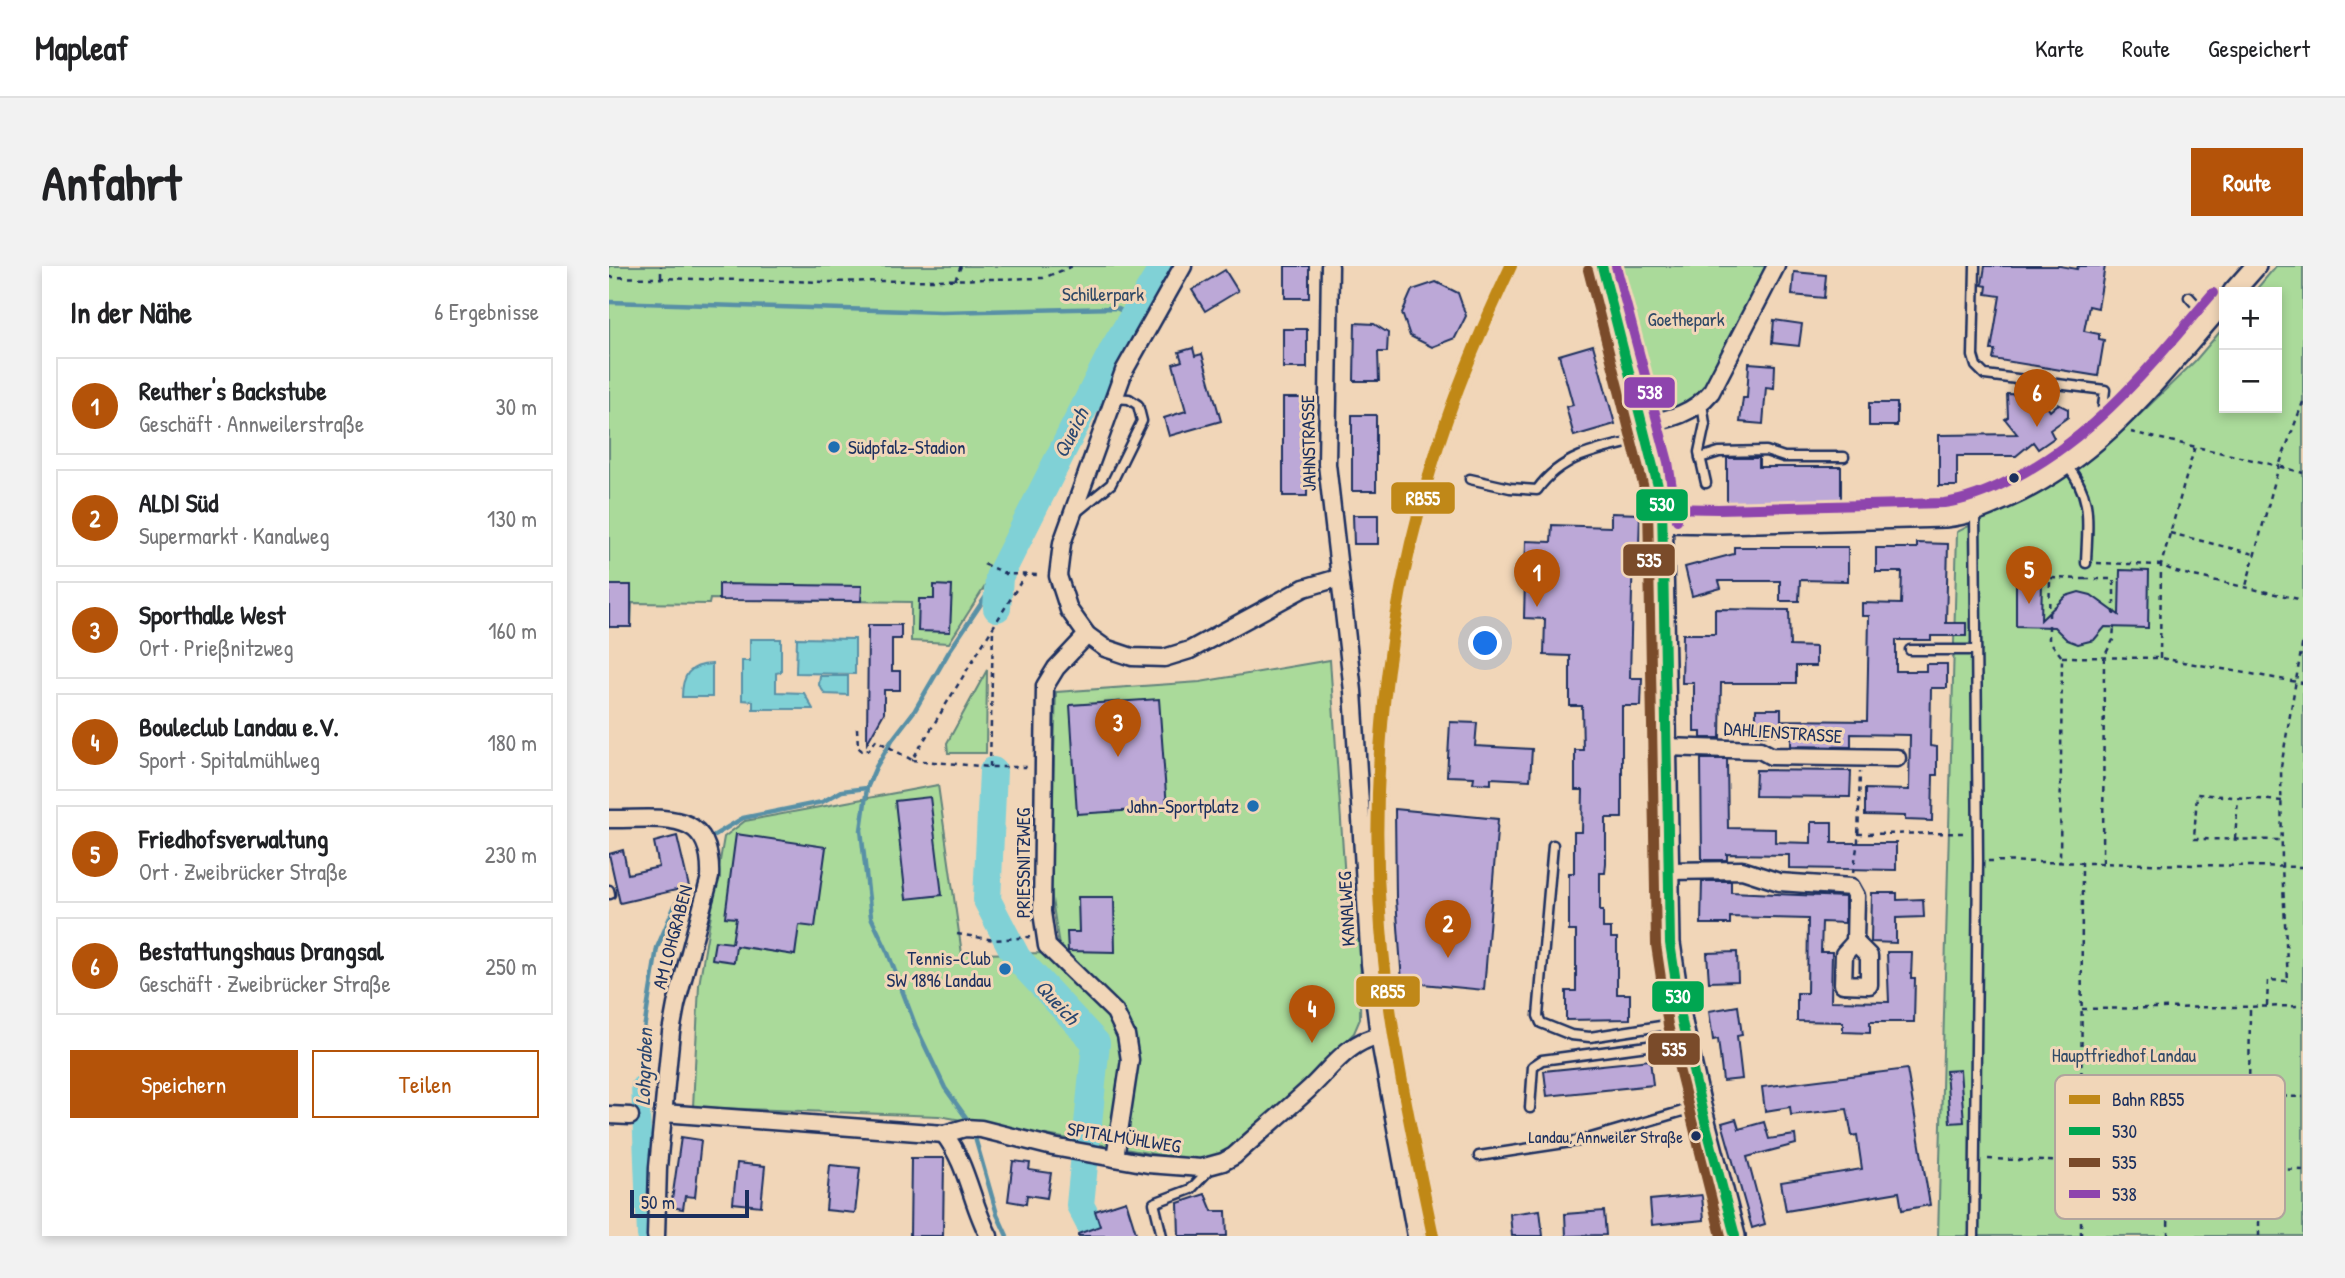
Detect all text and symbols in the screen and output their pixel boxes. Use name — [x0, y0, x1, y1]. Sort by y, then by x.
text: Mapleaf — [35, 26, 128, 70]
text: Karte — [2035, 32, 2084, 64]
text: Route — [2122, 32, 2170, 64]
text: Gespeichert — [2208, 32, 2310, 64]
button: Route — [2191, 148, 2303, 216]
text: Anfahrt — [42, 149, 181, 215]
park label: Schillerpark — [1062, 281, 1144, 307]
map controls — [2219, 287, 2282, 413]
button: + — [2219, 287, 2282, 350]
text: In der Nähe — [70, 292, 192, 332]
text: 6 Ergebnisse — [434, 296, 539, 327]
park label: Goethepark — [1647, 306, 1725, 332]
button: − — [2219, 350, 2282, 413]
pin: 6 — [2014, 369, 2060, 427]
text: Reuther's Backstube — [139, 373, 327, 408]
line badge: 538 — [1623, 376, 1676, 409]
text: 538 — [1638, 379, 1662, 405]
text: 1 — [91, 391, 99, 422]
text: 30 m — [495, 391, 537, 422]
street label: JAHNSTRASSE — [1294, 394, 1322, 492]
water label: Queich — [1046, 402, 1096, 463]
text: Geschäft · Annweilerstraße — [139, 408, 364, 439]
place label: Südpfalz-Stadion — [848, 434, 966, 460]
marker: Südpfalz-Stadion — [826, 439, 842, 455]
unlabelled marker — [2007, 471, 2021, 485]
line badge: RB55 — [1390, 481, 1456, 515]
text: ALDI Süd — [139, 485, 218, 520]
text: RB55 — [1406, 485, 1441, 511]
line badge: 530 — [1635, 488, 1689, 522]
text: 530 — [1649, 491, 1675, 517]
text: 2 — [90, 503, 100, 534]
text: 130 m — [487, 503, 537, 534]
text: Supermarkt · Kanalweg — [139, 520, 329, 551]
line badge: 535 — [1622, 543, 1676, 577]
pin: 5 — [2006, 546, 2052, 604]
text: 535 — [1637, 547, 1662, 573]
pin: 1 — [1514, 549, 1560, 607]
text: Sporthalle West — [139, 597, 285, 632]
text: 3 — [90, 615, 100, 646]
text: 160 m — [488, 615, 537, 646]
your location — [1468, 626, 1502, 660]
text: Ort · Prießnitzweg — [139, 632, 293, 663]
pin: 3 — [1095, 699, 1141, 757]
text: Bouleclub Landau e.V. — [139, 709, 339, 744]
street label: DAHLIENSTRASSE — [1723, 715, 1844, 749]
text: 4 — [91, 727, 99, 758]
text: 180 m — [487, 727, 537, 758]
text: Sport · Spitalmühlweg — [139, 744, 320, 775]
place label: Jahn-Sportplatz — [1127, 793, 1239, 819]
marker: Jahn-Sportplatz — [1245, 798, 1261, 814]
street label: PRIESSNITZWEG — [1010, 808, 1036, 918]
text: Friedhofsverwaltung — [139, 821, 328, 856]
text: 5 — [90, 839, 100, 870]
text: 230 m — [485, 839, 537, 870]
text: Ort · Zweibrücker Straße — [139, 856, 347, 887]
street label: KANALWEG — [1331, 871, 1361, 947]
street label: AM LOHGRABEN — [646, 882, 698, 992]
pin: 2 — [1425, 900, 1471, 958]
text: Bestattungshaus Drangsal — [139, 933, 384, 968]
place label: Tennis-Club SW 1896 Landau — [887, 945, 991, 993]
text: 6 — [90, 951, 100, 982]
text: 250 m — [485, 951, 537, 982]
marker: Tennis-Club SW 1896 Landau — [997, 961, 1013, 977]
text: Geschäft · Zweibrücker Straße — [139, 968, 391, 999]
water label: Queich — [1029, 973, 1087, 1031]
line badge: RB55 — [1355, 975, 1421, 1008]
text: RB55 — [1371, 978, 1406, 1004]
line badge: 530 — [1651, 980, 1705, 1013]
text: 530 — [1665, 983, 1691, 1009]
pin: 4 — [1289, 985, 1335, 1043]
water label: Lohgraben — [628, 1026, 659, 1106]
line badge: 535 — [1647, 1032, 1701, 1066]
text: 535 — [1662, 1036, 1687, 1062]
park label: Hauptfriedhof Landau — [2052, 1042, 2197, 1068]
button: Speichern — [70, 1050, 298, 1118]
button: Teilen — [312, 1050, 539, 1118]
legend — [2055, 1075, 2285, 1219]
text: Bahn RB55 — [2112, 1086, 2184, 1112]
street label: SPITALMÜHLWEG — [1065, 1115, 1183, 1159]
text: 530 — [2112, 1118, 2137, 1144]
place label: Landau, Annweiler Straße — [1528, 1125, 1683, 1148]
marker: Landau, Annweiler Straße — [1689, 1129, 1703, 1143]
text: 535 — [2112, 1149, 2137, 1175]
text: 538 — [2112, 1181, 2137, 1207]
scale bar — [630, 1187, 749, 1219]
text: 50 m — [641, 1189, 675, 1215]

